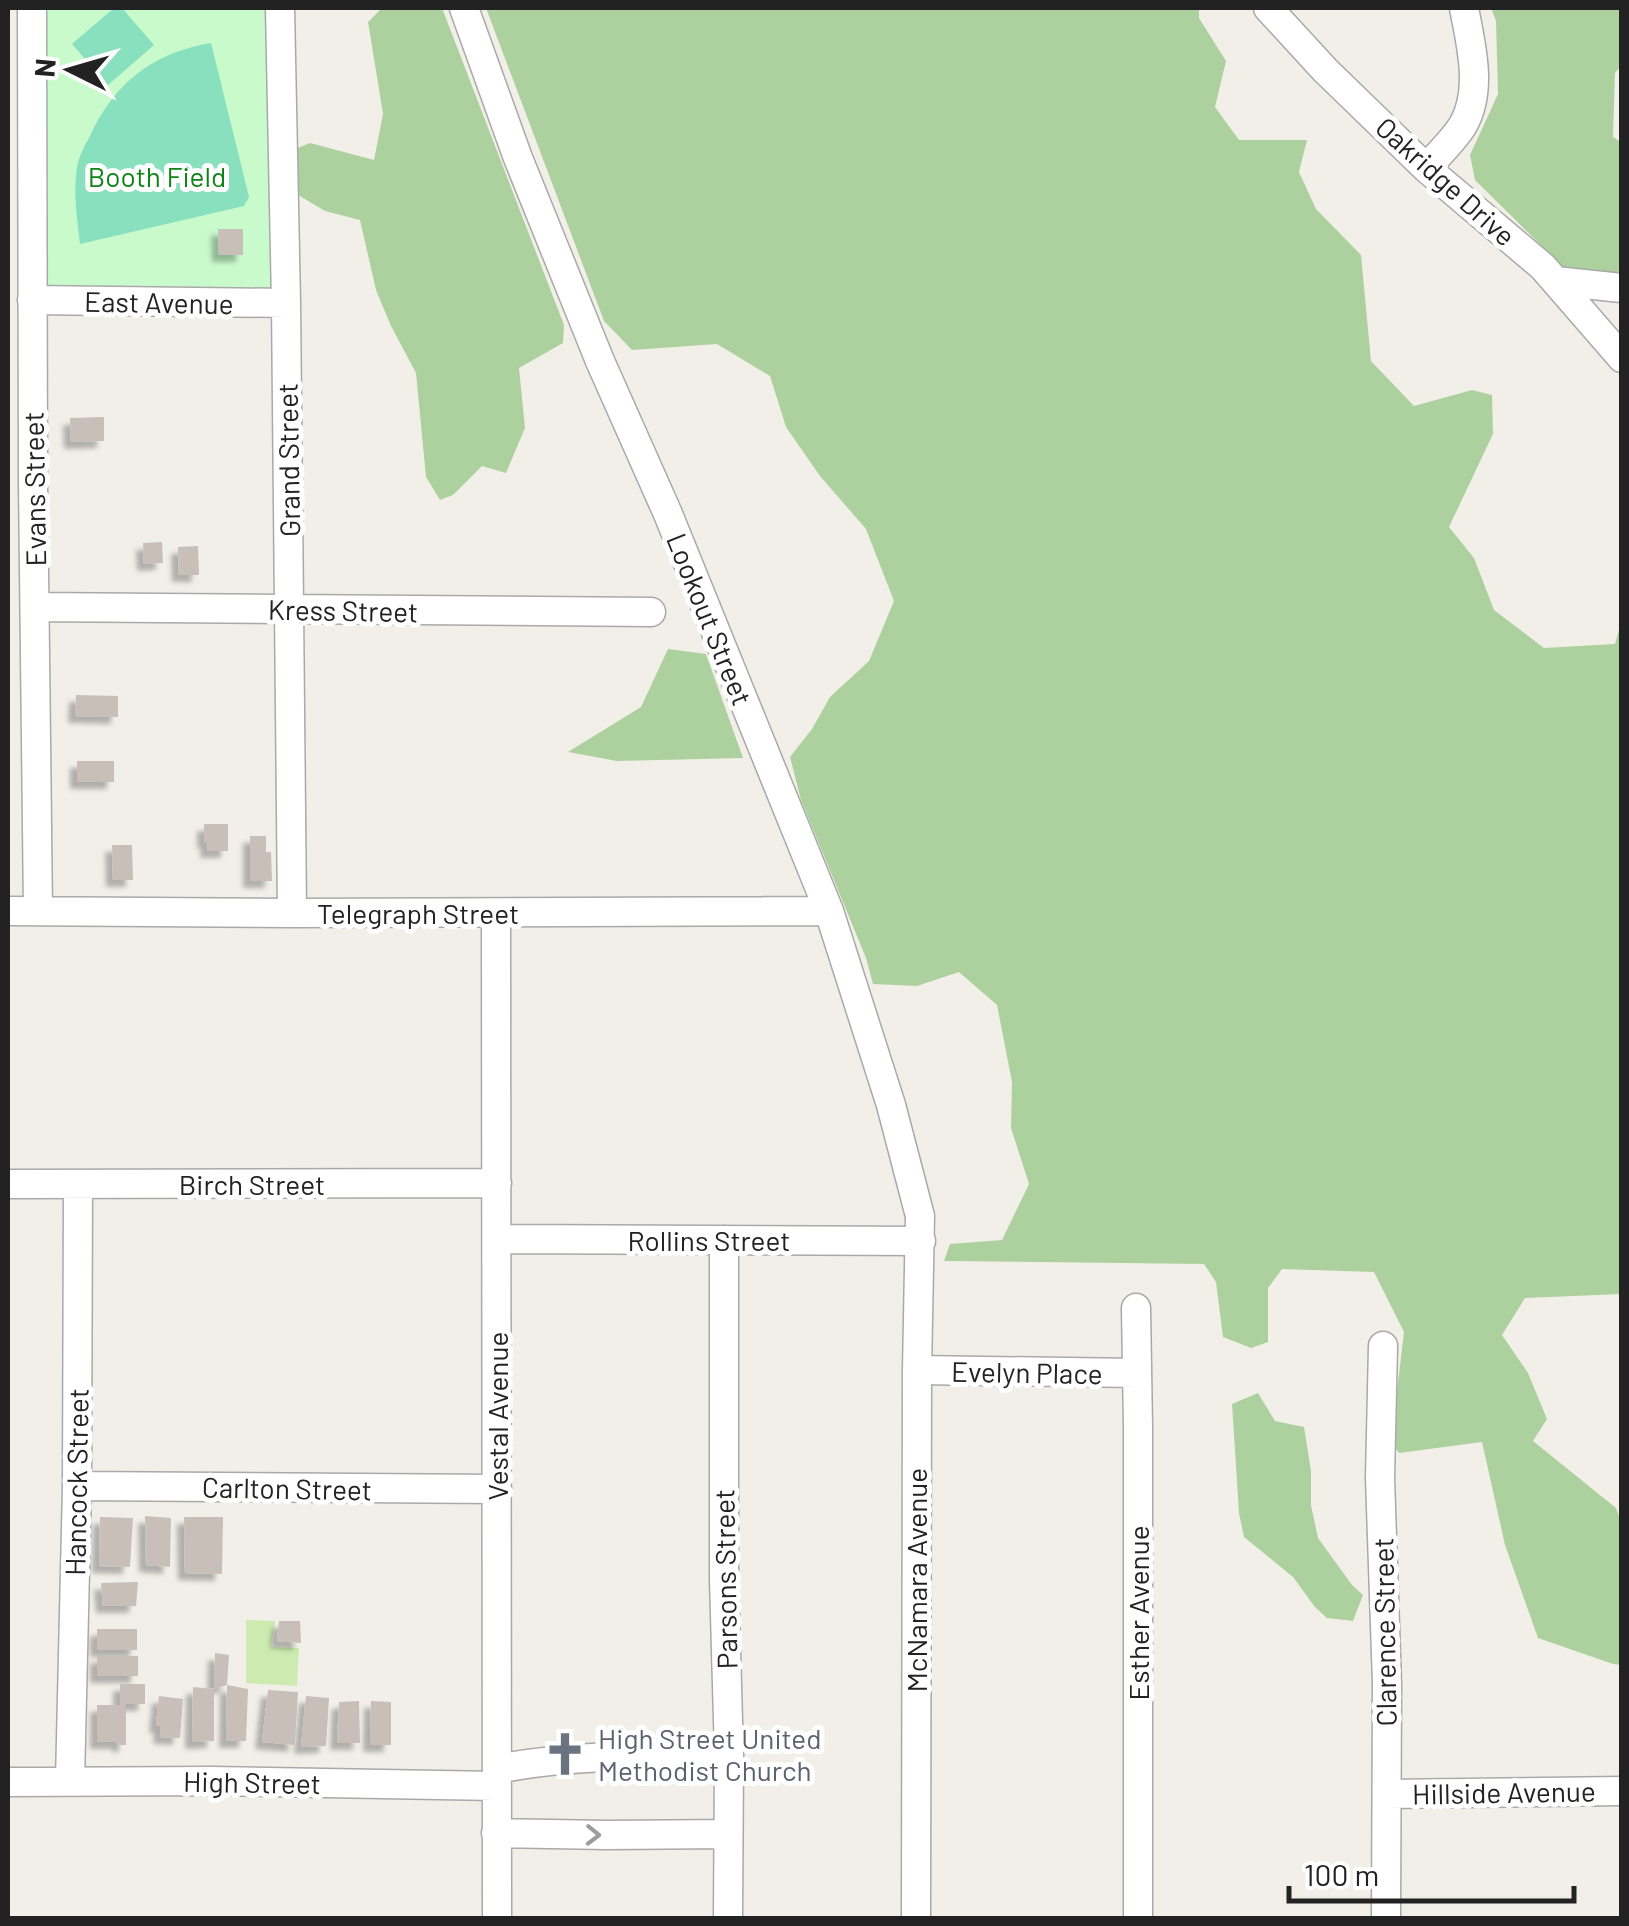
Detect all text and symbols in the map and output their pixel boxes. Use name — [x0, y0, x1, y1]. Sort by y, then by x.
north arrow — [20, 20, 120, 120]
text: N — [26, 57, 62, 78]
street label: Oakridge Drive — [1369, 109, 1523, 253]
park label: Booth Field — [88, 159, 226, 193]
street label: East Avenue — [84, 284, 234, 320]
street label: Grand Street — [270, 383, 306, 537]
street label: Evans Street — [16, 411, 52, 567]
street label: Lookout Street — [660, 528, 760, 710]
street label: Kress Street — [268, 592, 418, 628]
street label: Telegraph Street — [317, 896, 519, 930]
street label: Birch Street — [179, 1167, 325, 1201]
street label: Rollins Street — [628, 1223, 790, 1257]
street label: Vestal Avenue — [480, 1332, 514, 1500]
street label: Evelyn Place — [951, 1354, 1103, 1390]
street label: Hancock Street — [57, 1388, 95, 1576]
street label: McNamara Avenue — [899, 1468, 933, 1692]
street label: Carlton Street — [202, 1470, 372, 1506]
street label: Parsons Street — [706, 1489, 744, 1669]
street label: Esther Avenue — [1121, 1525, 1155, 1701]
street label: Clarence Street — [1365, 1537, 1403, 1727]
place label: High Street United Methodist Church — [598, 1721, 822, 1787]
church icon: High Street United Methodist Church — [541, 1730, 589, 1778]
street label: High Street — [183, 1764, 321, 1800]
street label: Hillside Avenue — [1412, 1773, 1596, 1811]
one-way arrow — [586, 1824, 602, 1846]
scale bar — [1289, 1841, 1574, 1903]
text: 100 m — [1304, 1856, 1379, 1892]

